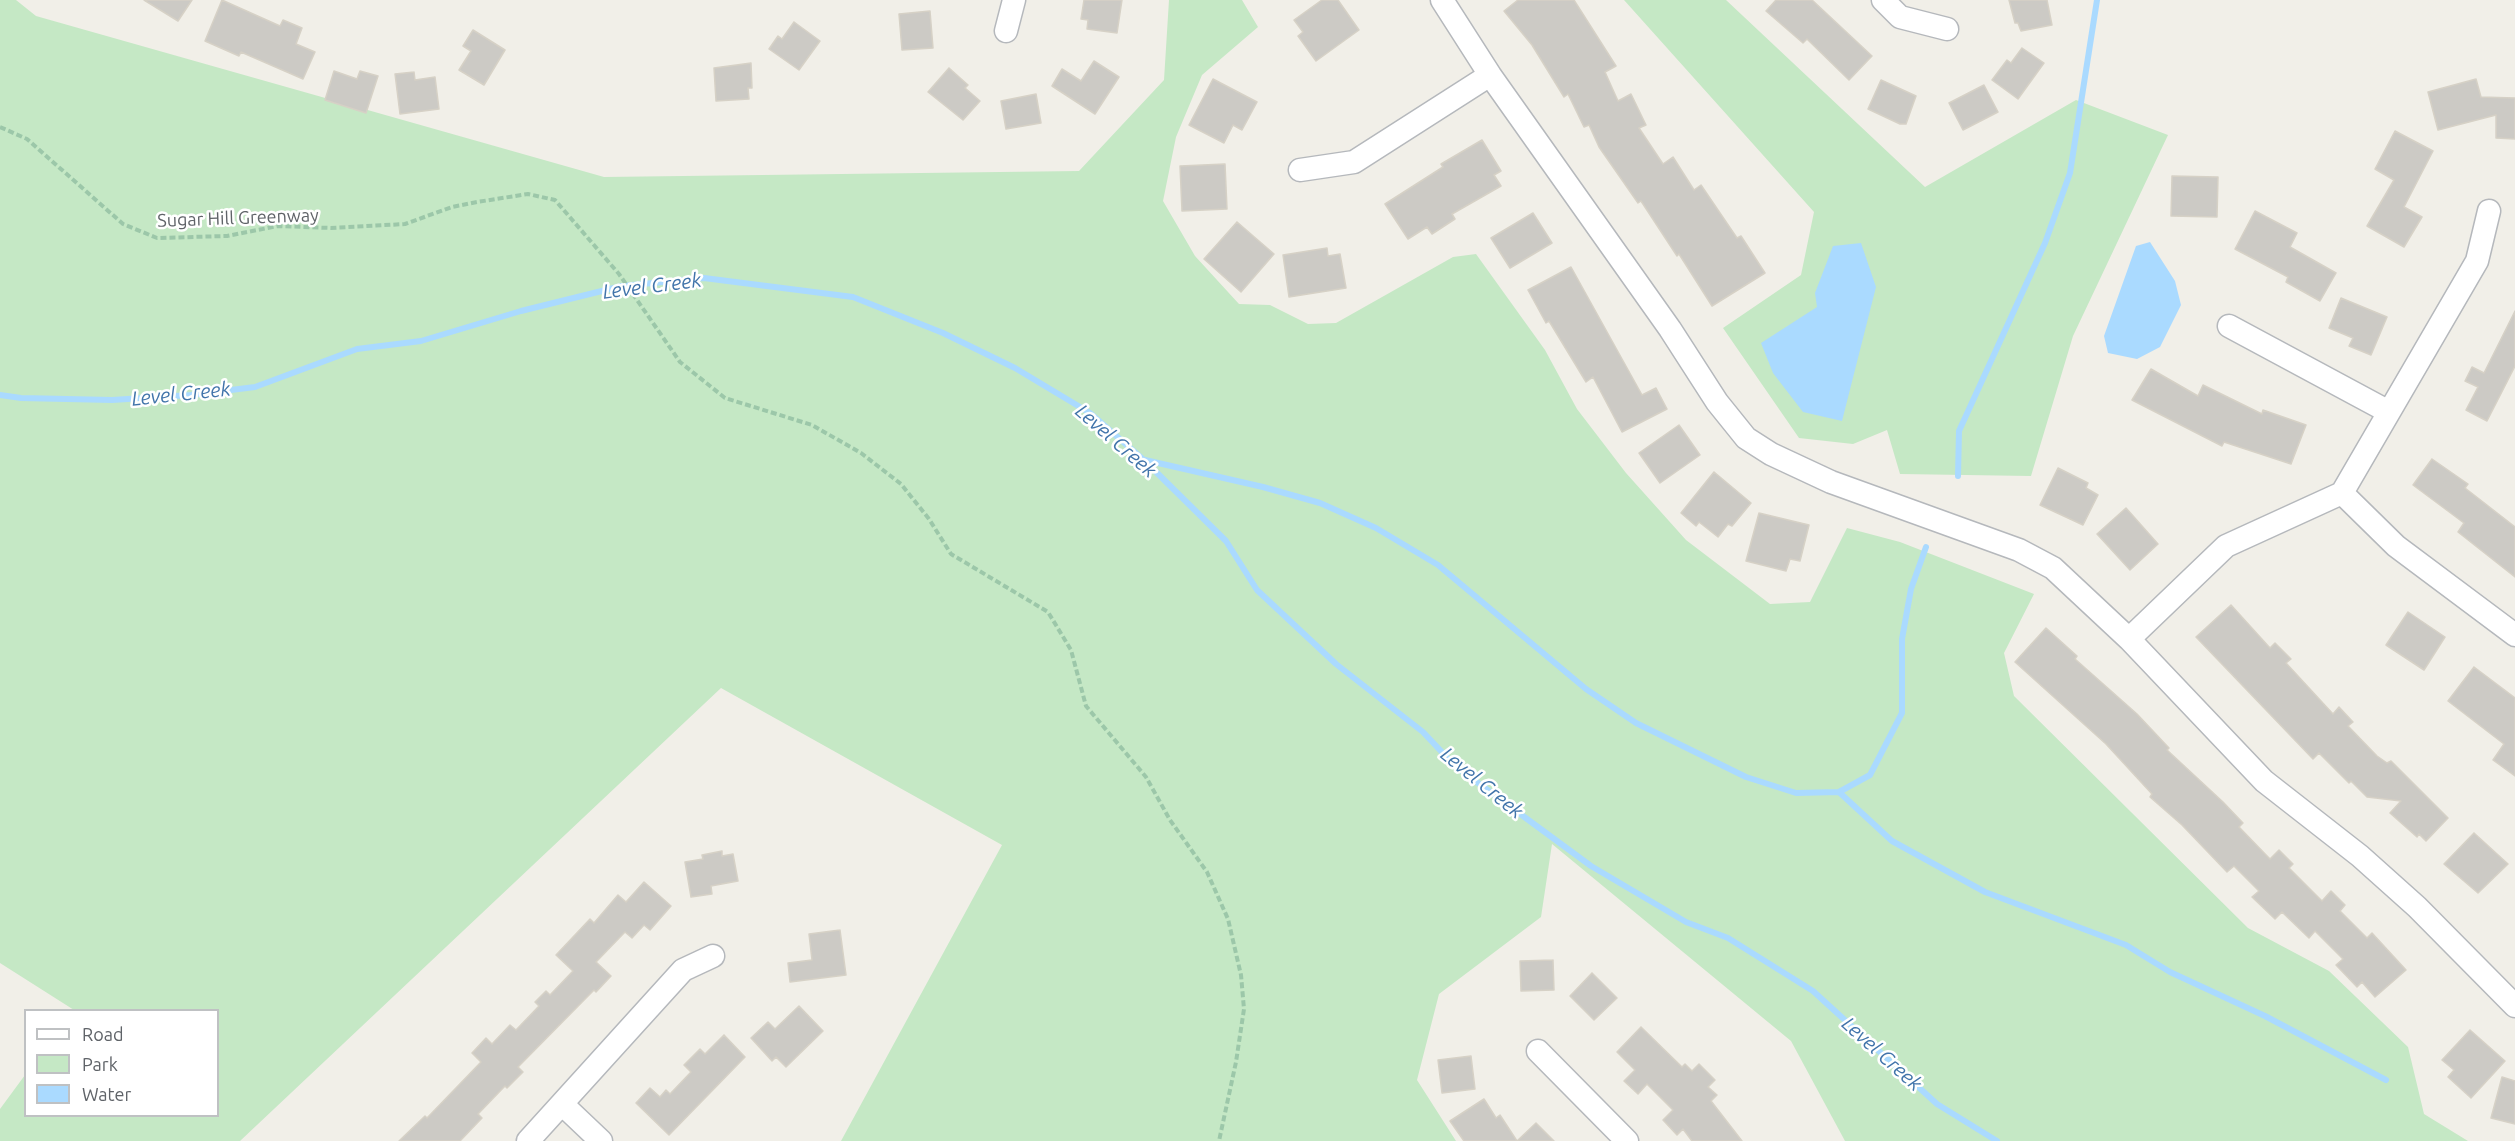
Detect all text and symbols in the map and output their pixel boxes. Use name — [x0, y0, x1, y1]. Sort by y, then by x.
street label: Sugar Hill Greenway — [157, 204, 319, 232]
water label: Level Creek — [601, 268, 703, 304]
water label: Level Creek — [130, 377, 232, 411]
water label: Level Creek — [1071, 399, 1161, 483]
water label: Level Creek — [1436, 742, 1528, 824]
legend — [24, 1009, 219, 1117]
water label: Level Creek — [1837, 1012, 1927, 1096]
text: Road — [82, 1024, 124, 1044]
text: Park — [82, 1054, 118, 1074]
text: Water — [82, 1084, 131, 1104]

